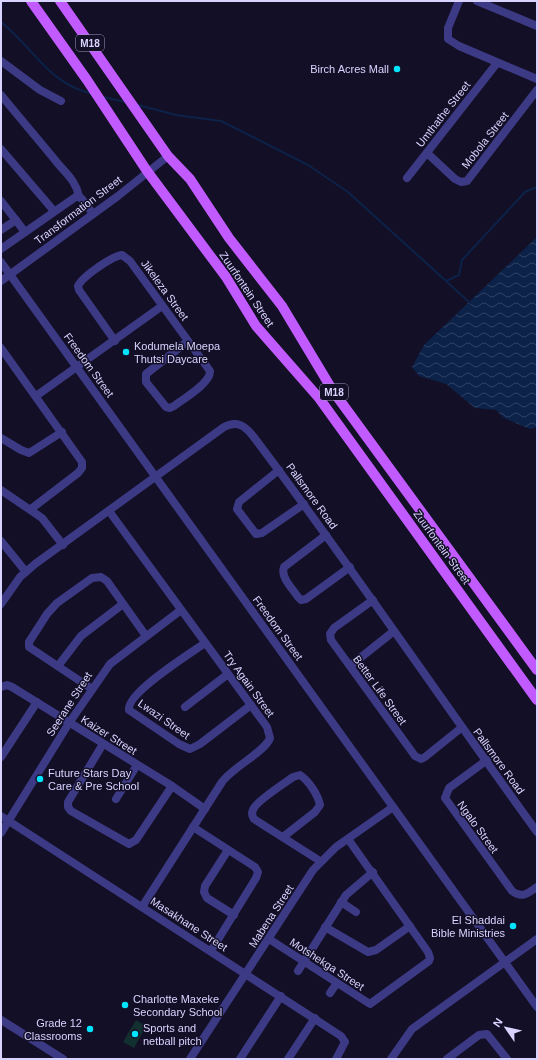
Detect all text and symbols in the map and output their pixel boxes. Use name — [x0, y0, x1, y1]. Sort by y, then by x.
road number: M18 — [76, 35, 104, 51]
place label: Birch Acres Mall — [310, 63, 389, 75]
marker: Birch Acres Mall — [392, 64, 402, 74]
street label: Umthathe Street — [414, 79, 472, 149]
street label: Mobola Street — [459, 109, 511, 171]
street label: Transformation Street — [32, 173, 124, 247]
street label: Zuurfontein Street — [217, 249, 277, 329]
street label: Jikeleza Street — [139, 257, 191, 323]
street label: Freedom Street — [62, 331, 116, 399]
place label: Kodumela Moepa Thutsi Daycare — [134, 340, 221, 365]
marker: Kodumela Moepa Thutsi Daycare — [121, 347, 131, 357]
road number: M18 — [320, 384, 348, 400]
street label: Pallsmore Road — [284, 461, 340, 531]
street label: Zuurfontein Street — [411, 508, 473, 586]
street label: Freedom Street — [251, 594, 305, 662]
street label: Try Again Street — [221, 649, 277, 719]
street label: Better Life Street — [351, 653, 409, 727]
street label: Seerane Street — [44, 670, 94, 738]
street label: Lwazi Street — [136, 697, 192, 741]
street label: Kaizer Street — [79, 713, 139, 757]
street label: Pallsmore Road — [471, 726, 527, 796]
place label: Future Stars Day Care & Pre School — [48, 767, 139, 792]
marker: Future Stars Day Care & Pre School — [35, 774, 45, 784]
street label: Ngalo Street — [455, 799, 501, 855]
street label: Mabena Street — [246, 882, 296, 950]
street label: Masakhane Street — [148, 895, 230, 953]
place label: El Shaddai Bible Ministries — [431, 914, 505, 939]
marker: El Shaddai Bible Ministries — [508, 921, 518, 931]
street label: Motshekga Street — [288, 935, 366, 993]
place label: Charlotte Maxeke Secondary School — [133, 993, 222, 1018]
marker: Charlotte Maxeke Secondary School — [120, 1000, 130, 1010]
north arrow — [486, 1008, 526, 1048]
text: N — [491, 1016, 505, 1029]
place label: Grade 12 Classrooms — [24, 1017, 82, 1042]
place label: Sports and netball pitch — [143, 1022, 202, 1047]
marker: Grade 12 Classrooms — [85, 1024, 95, 1034]
marker: Sports and netball pitch — [130, 1029, 140, 1039]

